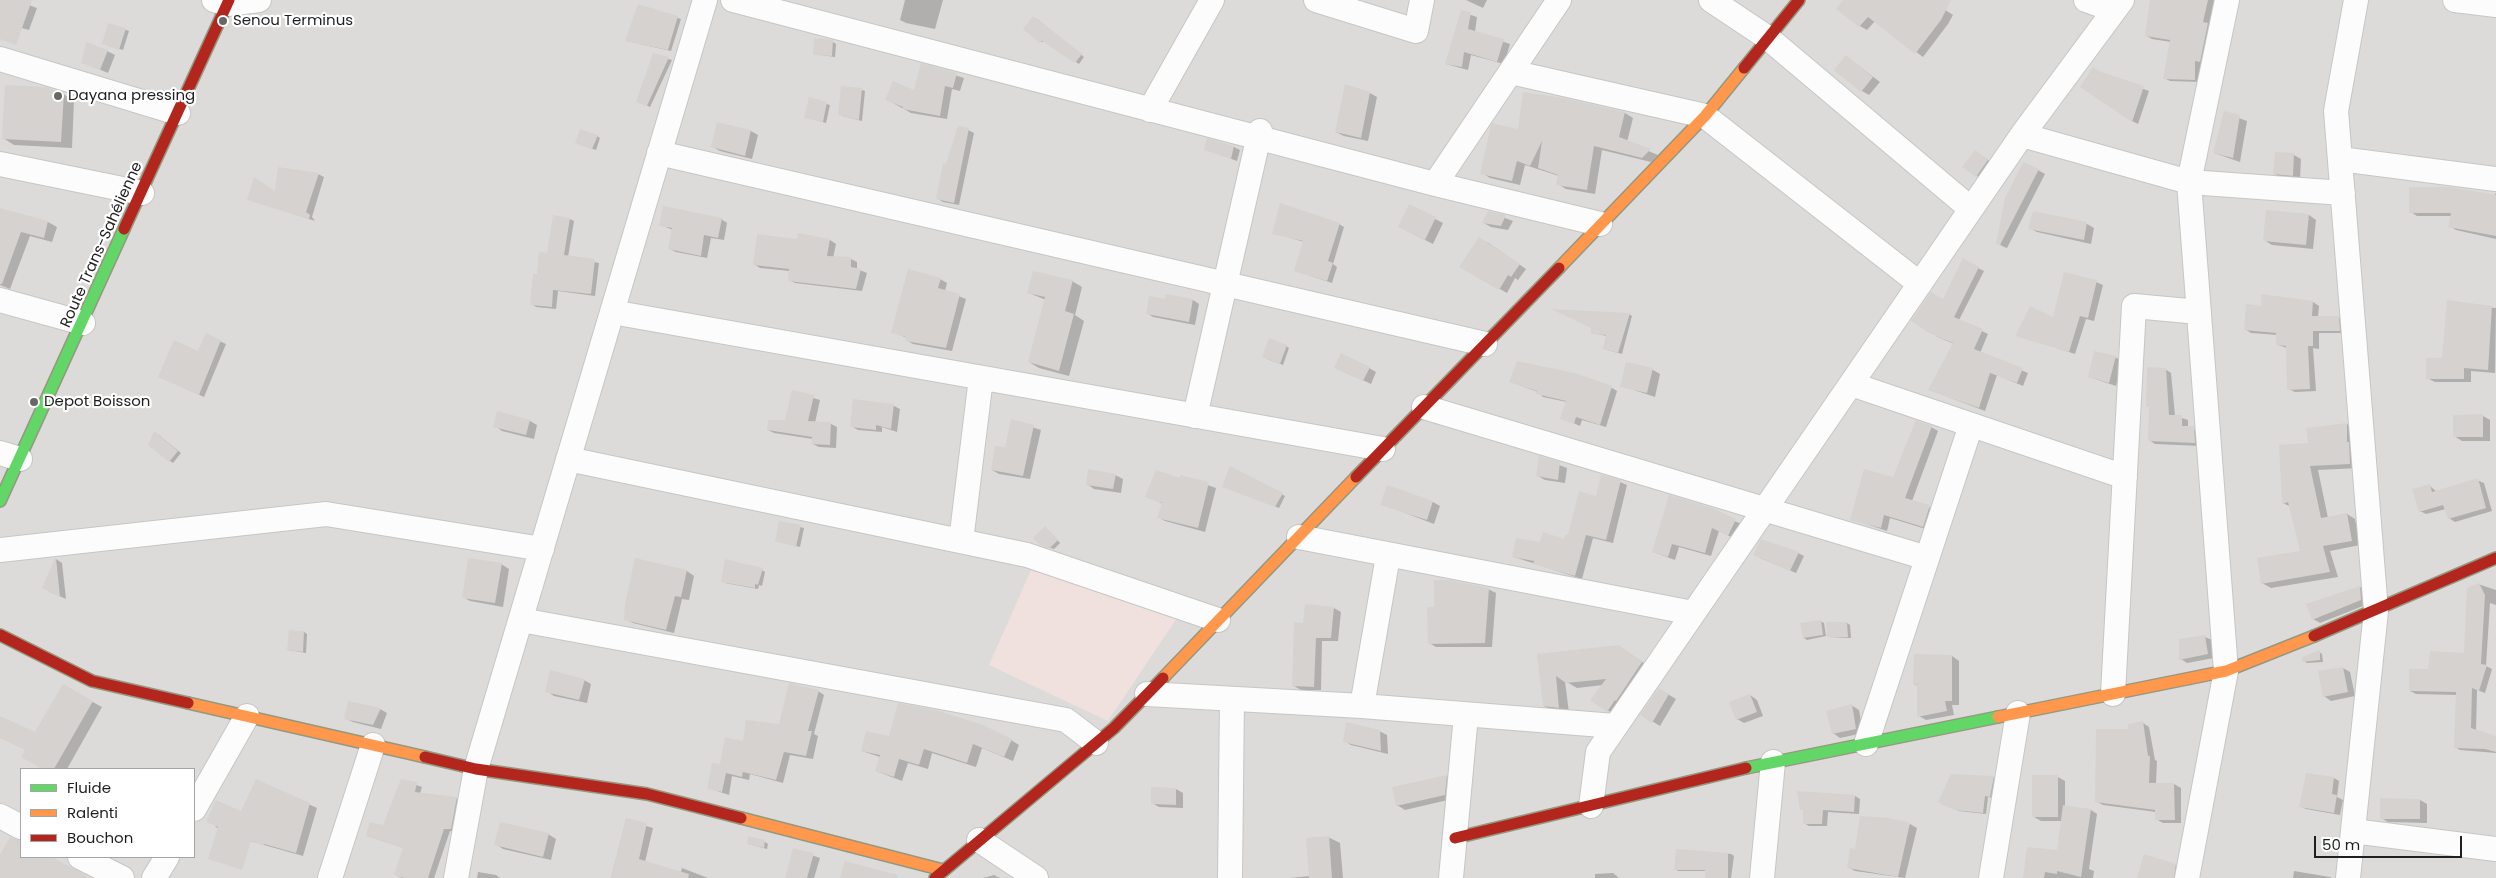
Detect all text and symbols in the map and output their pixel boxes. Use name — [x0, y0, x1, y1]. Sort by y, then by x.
place label: Senou Terminus — [233, 12, 353, 30]
marker: Senou Terminus — [217, 15, 229, 27]
place label: Dayana pressing — [68, 87, 195, 105]
marker: Dayana pressing — [52, 90, 64, 102]
street label: Route Trans-Sahélienne — [57, 159, 147, 331]
place label: Depot Boisson — [44, 393, 150, 411]
marker: Depot Boisson — [28, 396, 40, 408]
legend — [20, 768, 195, 858]
text: Fluide — [67, 777, 111, 798]
text: Ralenti — [67, 802, 118, 823]
scale bar — [2316, 826, 2464, 858]
text: Bouchon — [67, 827, 133, 848]
text: 50 m — [2322, 834, 2360, 855]

